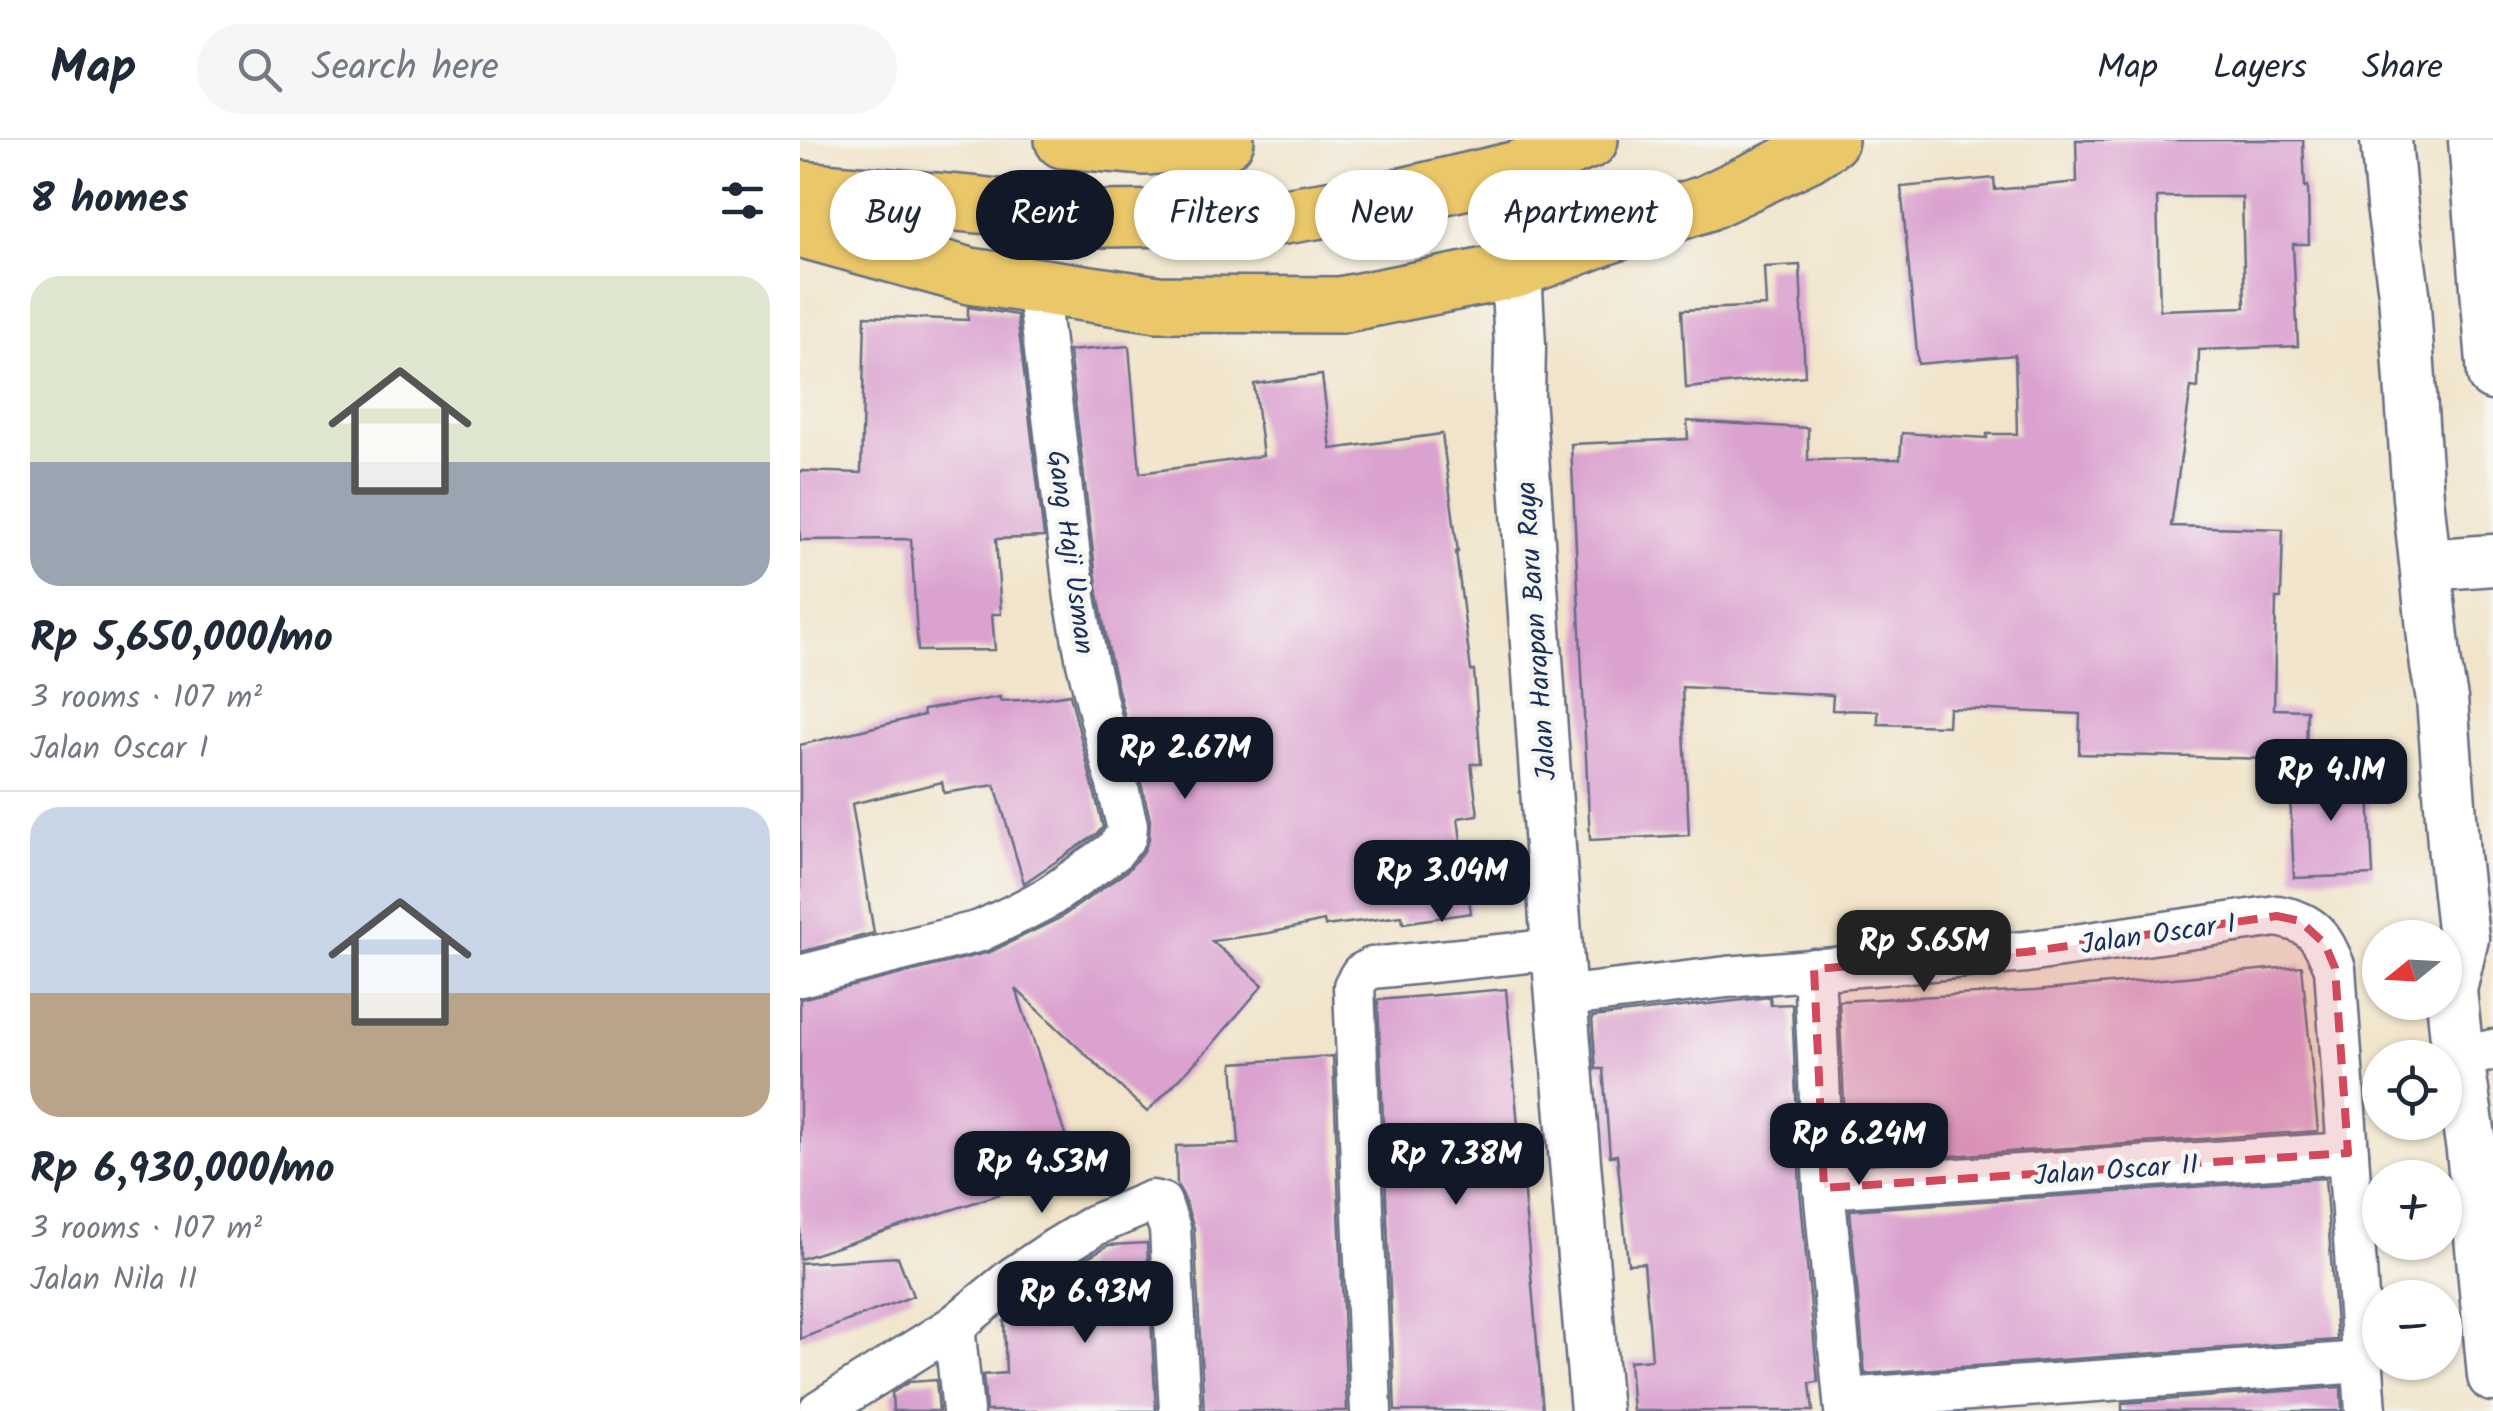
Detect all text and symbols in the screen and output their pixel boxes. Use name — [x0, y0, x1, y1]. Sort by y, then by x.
search box — [197, 24, 897, 114]
text: Map — [50, 31, 137, 107]
text: Search here — [312, 39, 499, 99]
text: Map — [2097, 41, 2158, 97]
text: Layers — [2213, 41, 2307, 97]
text: Share — [2362, 41, 2443, 97]
icon: search — [232, 42, 287, 97]
text: 8 homes — [30, 167, 188, 234]
chip: Buy — [830, 170, 956, 260]
chip: Rent — [976, 170, 1114, 260]
chip: Filters — [1134, 170, 1295, 260]
chip: New — [1315, 170, 1448, 260]
chip: Apartment — [1468, 170, 1693, 260]
icon: filters — [715, 173, 770, 228]
icon: home — [310, 341, 490, 521]
street label: Gang Haji Usman — [1033, 447, 1106, 657]
street label: Jalan Harapan Baru Raya — [1505, 480, 1570, 782]
text: Rp 5,650,000/mo — [30, 606, 333, 673]
text: 3 rooms · 107 m² — [30, 673, 262, 724]
pin: Rp 2.67M — [1082, 717, 1288, 802]
text: Jalan Oscar I — [30, 724, 209, 775]
text: Rp 2.67M — [1119, 724, 1251, 775]
pin: Rp 4.1M — [2239, 739, 2423, 824]
text: Rp 4.1M — [2277, 746, 2385, 797]
pin: Rp 3.04M — [1339, 840, 1545, 925]
text: Rp 3.04M — [1376, 847, 1508, 898]
icon: home — [310, 872, 490, 1052]
street label: Jalan Oscar I — [2078, 902, 2239, 969]
pin: Rp 5.65M — [1821, 910, 2027, 995]
text: Rp 5.65M — [1859, 917, 1989, 968]
north arrow — [2362, 920, 2462, 1020]
map controls — [2362, 920, 2462, 1380]
button: locate — [2362, 1040, 2462, 1140]
pin: Rp 6.24M — [1756, 1103, 1962, 1188]
text: Rp 6.24M — [1792, 1110, 1926, 1161]
pin: Rp 7.38M — [1353, 1123, 1559, 1208]
text: Rp 7.38M — [1390, 1130, 1522, 1181]
pin: Rp 4.53M — [939, 1131, 1145, 1216]
text: Rp 6,930,000/mo — [30, 1137, 335, 1204]
text: Rp 4.53M — [976, 1138, 1108, 1189]
street label: Jalan Oscar II — [2032, 1143, 2200, 1200]
button: + — [2362, 1160, 2462, 1260]
text: 3 rooms · 107 m² — [30, 1204, 262, 1255]
text: Jalan Nila II — [30, 1255, 198, 1306]
pin: Rp 6.93M — [982, 1261, 1188, 1346]
text: Rp 6.93M — [1019, 1268, 1151, 1319]
button: − — [2362, 1280, 2462, 1380]

